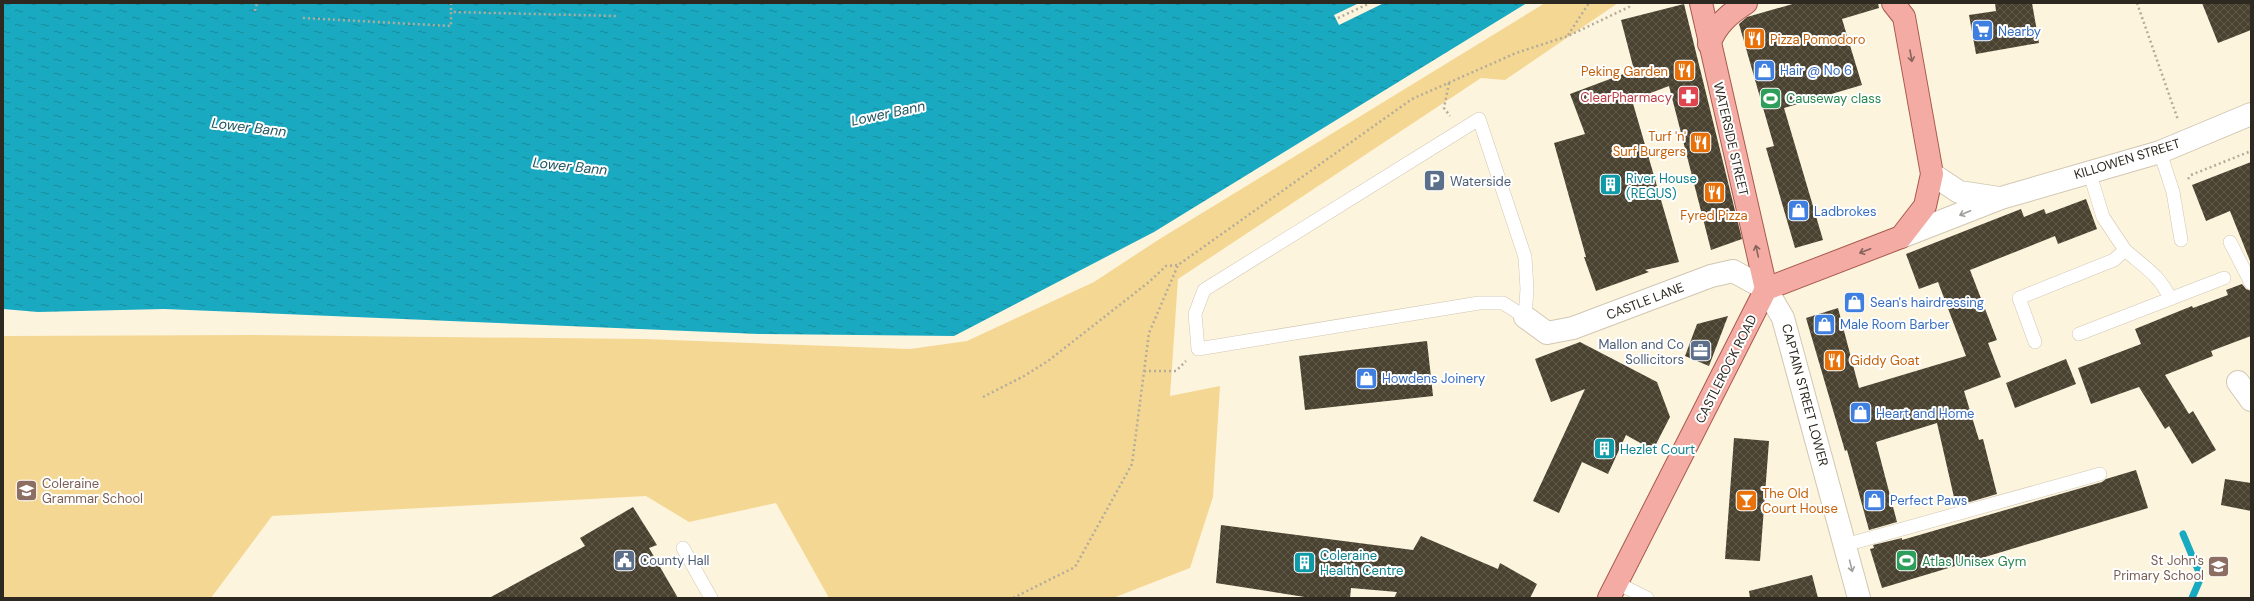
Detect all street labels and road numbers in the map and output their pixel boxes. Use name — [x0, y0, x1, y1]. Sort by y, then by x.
street label: WATERSIDE STREET — [1710, 80, 1752, 198]
street label: KILLOWEN STREET — [2072, 135, 2182, 183]
street label: CASTLE LANE — [1604, 278, 1686, 324]
street label: CASTLEROCK ROAD — [1691, 312, 1761, 426]
street label: CAPTAIN STREET LOWER — [1778, 322, 1832, 468]

